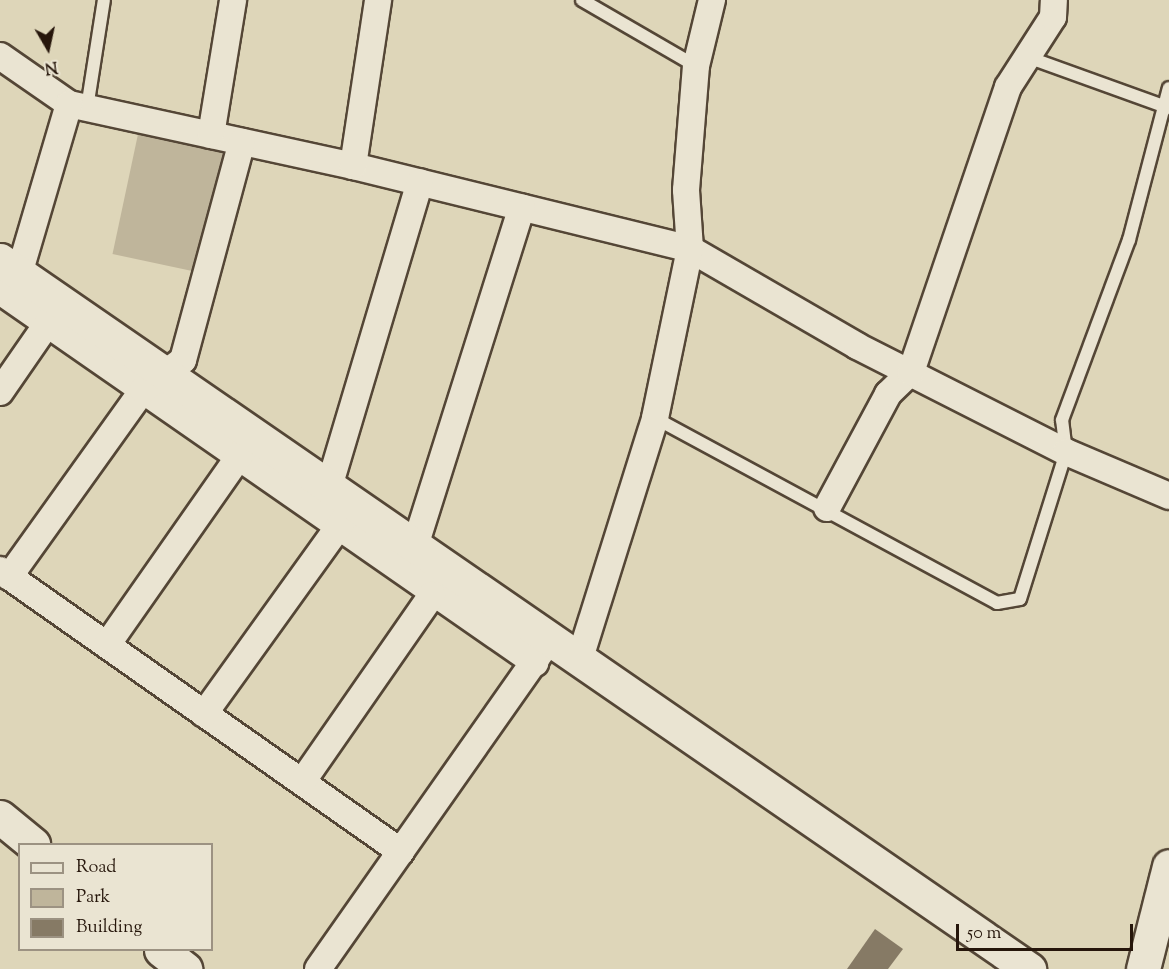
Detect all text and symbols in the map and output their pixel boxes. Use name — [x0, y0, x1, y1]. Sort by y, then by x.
north arrow — [18, 18, 78, 78]
text: N — [43, 54, 59, 79]
legend — [18, 843, 213, 951]
text: Road — [76, 855, 116, 881]
text: Park — [76, 885, 110, 911]
scale bar — [959, 912, 1136, 950]
text: Building — [76, 915, 142, 941]
text: 50 m — [967, 921, 1001, 947]

